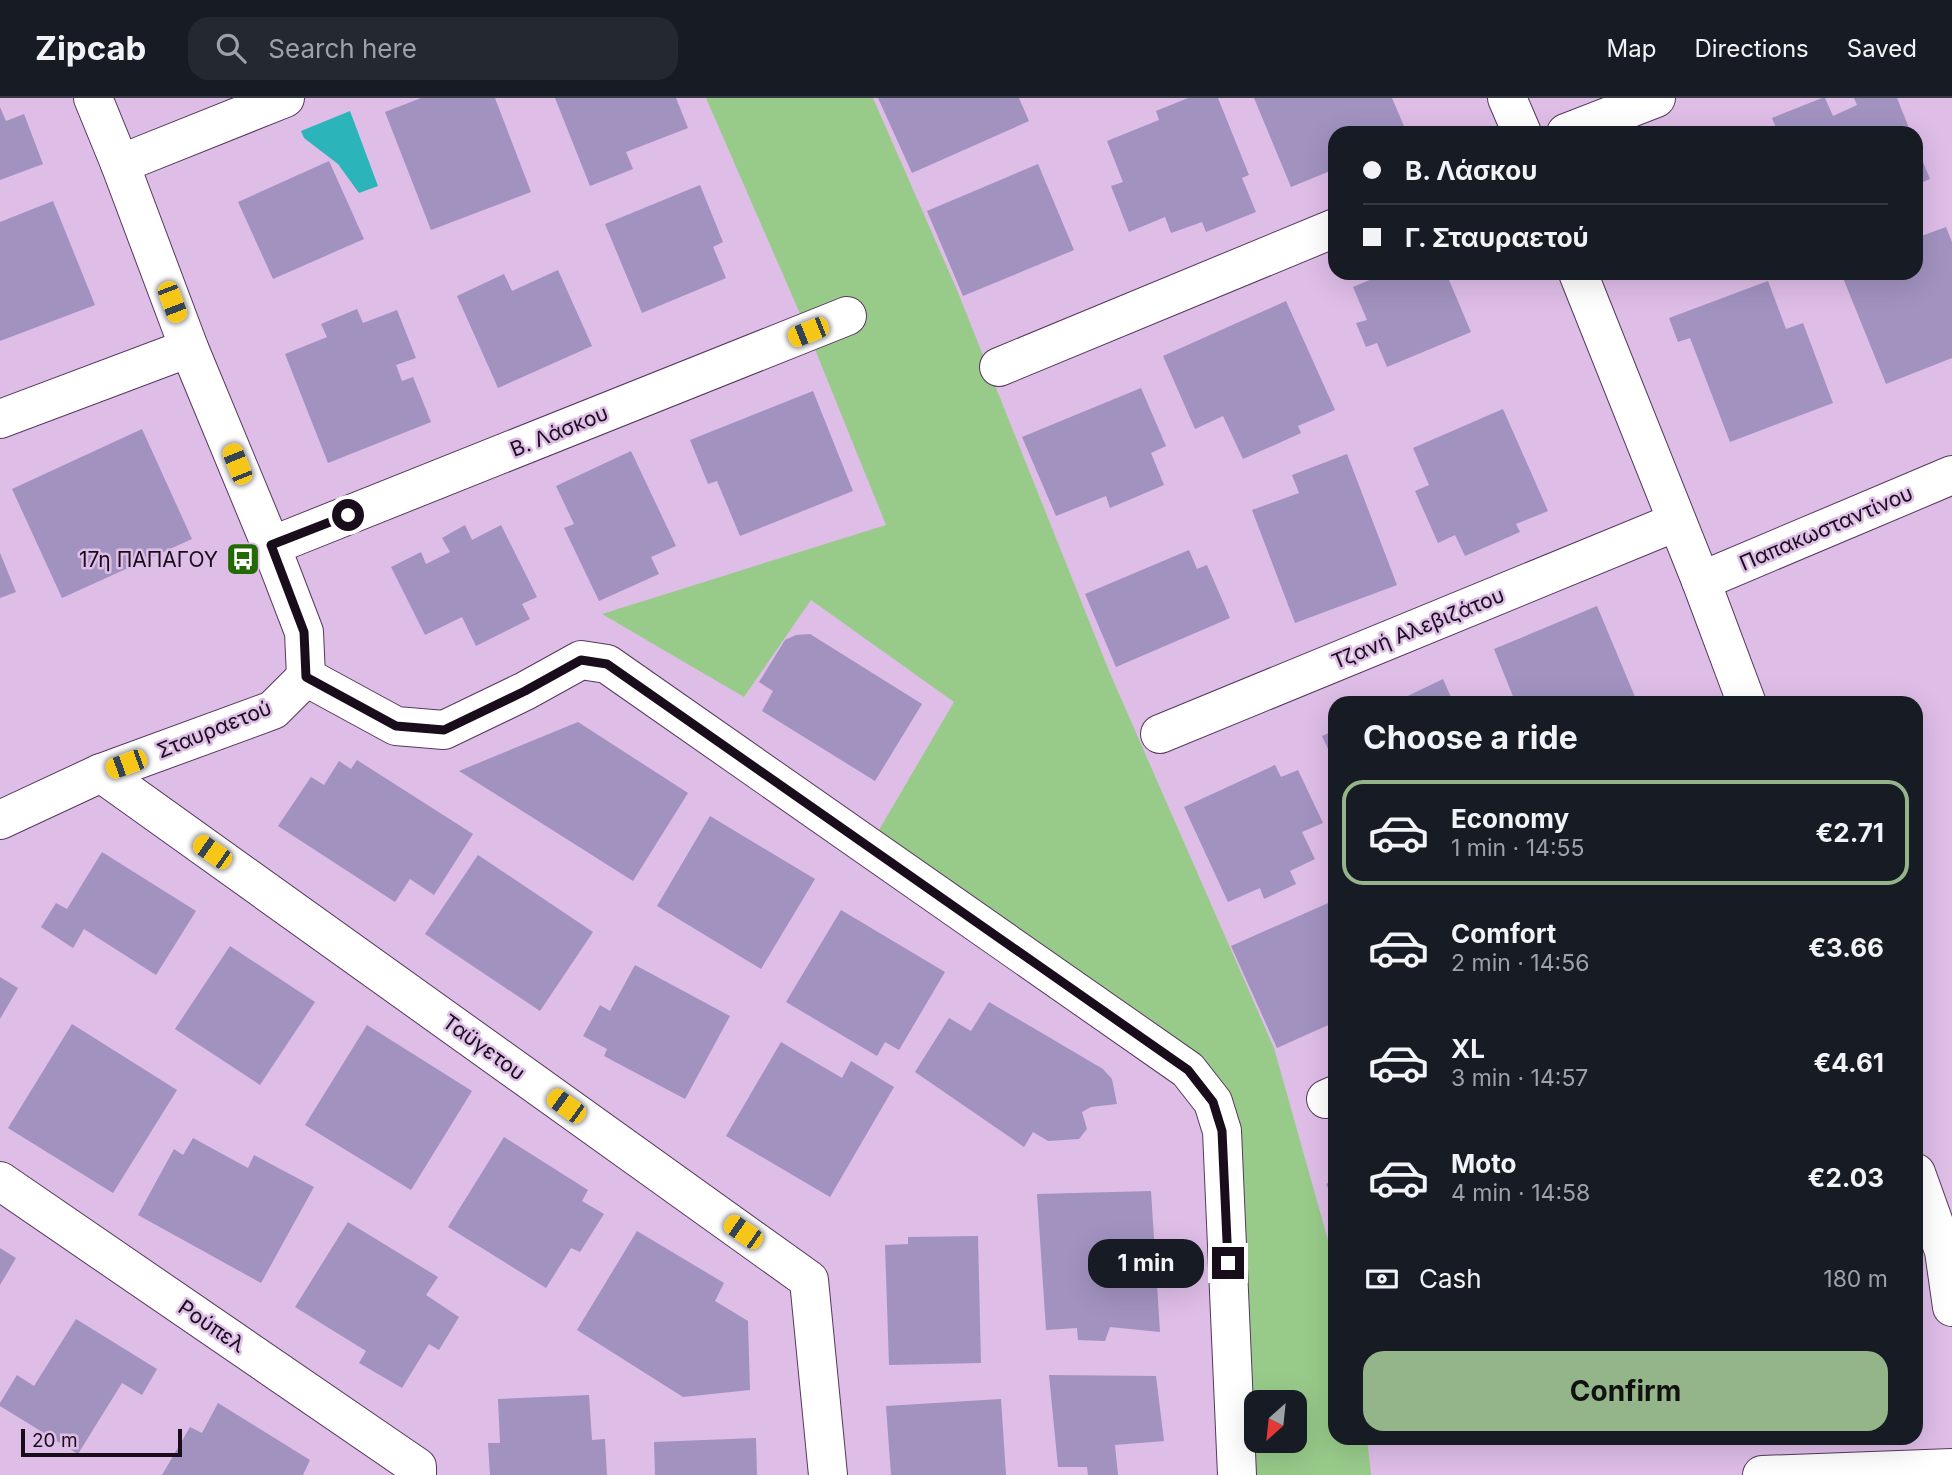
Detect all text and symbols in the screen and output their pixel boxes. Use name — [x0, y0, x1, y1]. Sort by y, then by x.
search box — [188, 17, 678, 80]
text: Zipcab — [35, 28, 146, 68]
icon: search — [212, 29, 250, 67]
text: Search here — [268, 33, 417, 64]
text: Map — [1607, 34, 1656, 63]
text: Directions — [1694, 34, 1809, 63]
text: Saved — [1847, 34, 1917, 63]
text: Β. Λάσκου — [1405, 155, 1537, 186]
text: Γ. Σταυραετού — [1405, 222, 1589, 253]
car — [155, 279, 190, 325]
car — [785, 314, 832, 350]
street label: Β. Λάσκου — [506, 400, 612, 462]
car — [220, 441, 255, 487]
street label: Παπακωσταντίνου — [1736, 480, 1916, 576]
route start — [332, 499, 364, 531]
bus stop icon: 17η ΠΑΠΑΓΟΥ — [224, 540, 262, 578]
place label: 17η ΠΑΠΑΓΟΥ — [79, 547, 218, 572]
street label: Τζανή Αλεβιζάτου — [1328, 582, 1508, 674]
street label: Σταυραετού — [153, 695, 275, 763]
text: Choose a ride — [1363, 718, 1578, 757]
car — [103, 747, 150, 781]
icon: car — [1367, 801, 1430, 864]
text: Economy — [1451, 803, 1569, 834]
text: €2.71 — [1815, 817, 1884, 848]
car — [189, 831, 236, 873]
text: 1 min · 14:55 — [1451, 834, 1585, 862]
icon: car — [1367, 916, 1430, 979]
text: Comfort — [1451, 918, 1556, 949]
text: €3.66 — [1808, 932, 1884, 963]
text: 2 min · 14:56 — [1451, 949, 1589, 977]
street label: Ταϋγετου — [438, 1009, 530, 1085]
icon: car — [1367, 1031, 1430, 1094]
text: XL — [1451, 1033, 1485, 1064]
text: €4.61 — [1813, 1047, 1884, 1078]
text: 3 min · 14:57 — [1451, 1064, 1588, 1092]
car — [543, 1085, 590, 1127]
icon: car — [1367, 1146, 1430, 1209]
text: Moto — [1451, 1148, 1516, 1179]
text: €2.03 — [1808, 1162, 1884, 1193]
text: 4 min · 14:58 — [1451, 1179, 1590, 1207]
car — [720, 1211, 767, 1253]
callout: 1 min — [1088, 1238, 1204, 1288]
route end — [1212, 1247, 1244, 1279]
text: 1 min — [1118, 1249, 1174, 1277]
icon: cash — [1363, 1260, 1401, 1298]
text: Cash — [1419, 1263, 1482, 1294]
text: 180 m — [1823, 1265, 1888, 1293]
street label: Ρούπελ — [174, 1295, 251, 1358]
button: Confirm — [1363, 1351, 1888, 1431]
north arrow — [1244, 1390, 1307, 1452]
map controls — [1244, 1390, 1307, 1453]
scale bar — [21, 1426, 182, 1458]
text: 20 m — [32, 1429, 78, 1452]

